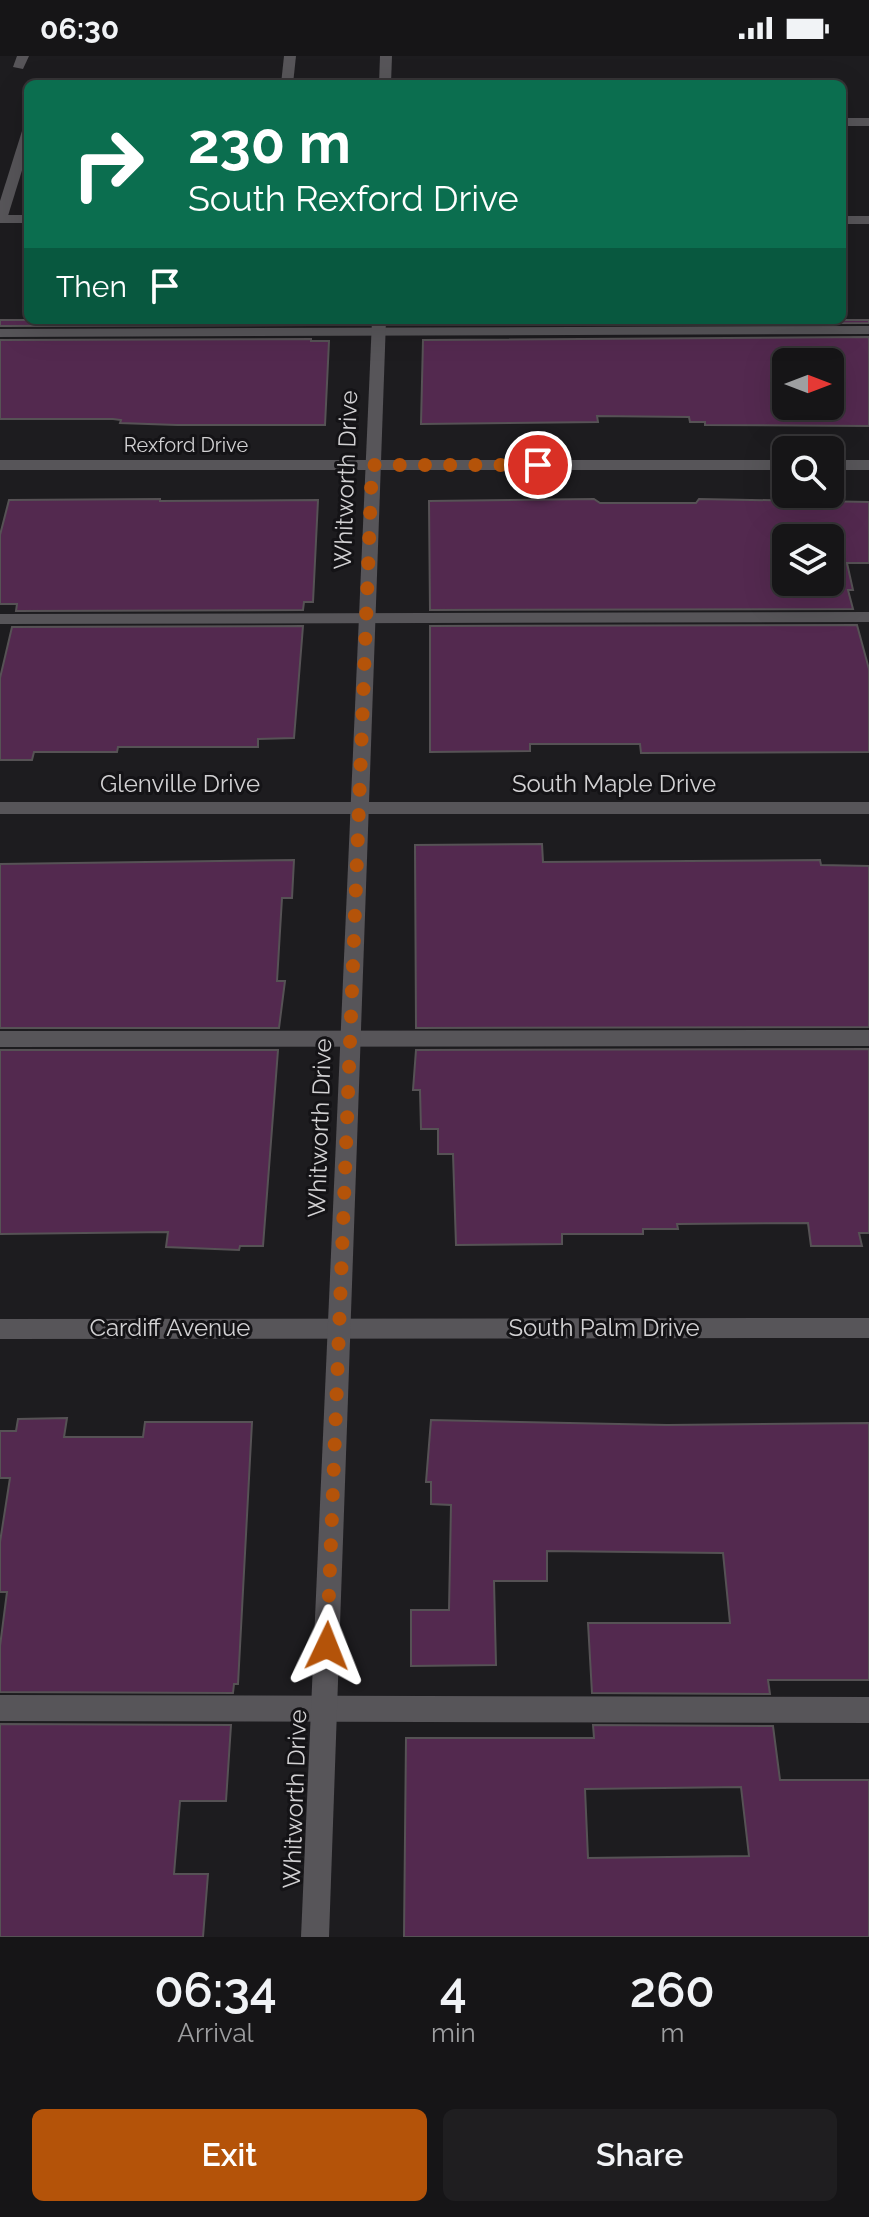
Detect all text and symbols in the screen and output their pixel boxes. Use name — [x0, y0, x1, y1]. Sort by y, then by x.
text: 06:30 — [40, 11, 119, 46]
text: 230 m — [188, 110, 351, 176]
icon: right — [56, 112, 160, 216]
text: South Rexford Drive — [188, 177, 519, 219]
icon: arrive — [143, 264, 187, 308]
text: Then — [56, 269, 127, 304]
north arrow — [772, 348, 844, 420]
map controls — [772, 348, 844, 596]
street label: Whitworth Drive — [328, 390, 363, 570]
pin — [504, 431, 572, 499]
street label: Rexford Drive — [124, 433, 248, 457]
button: search — [772, 436, 844, 508]
icon: arrive — [516, 443, 560, 487]
button: layers — [772, 524, 844, 596]
street label: Glenville Drive — [100, 769, 260, 798]
street label: South Maple Drive — [512, 769, 716, 798]
street label: Whitworth Drive — [302, 1038, 337, 1218]
street label: Cardiff Avenue — [90, 1313, 250, 1342]
street label: South Palm Drive — [508, 1313, 700, 1342]
position arrow — [285, 1604, 369, 1688]
street label: Whitworth Drive — [277, 1709, 312, 1889]
text: 06:34 — [154, 1962, 277, 2018]
text: 4 — [440, 1962, 467, 2018]
text: 260 — [630, 1962, 715, 2018]
text: Arrival — [177, 2018, 254, 2048]
text: min — [431, 2018, 476, 2048]
text: m — [660, 2018, 684, 2048]
button: Exit — [32, 2109, 427, 2201]
button: Share — [443, 2109, 837, 2201]

